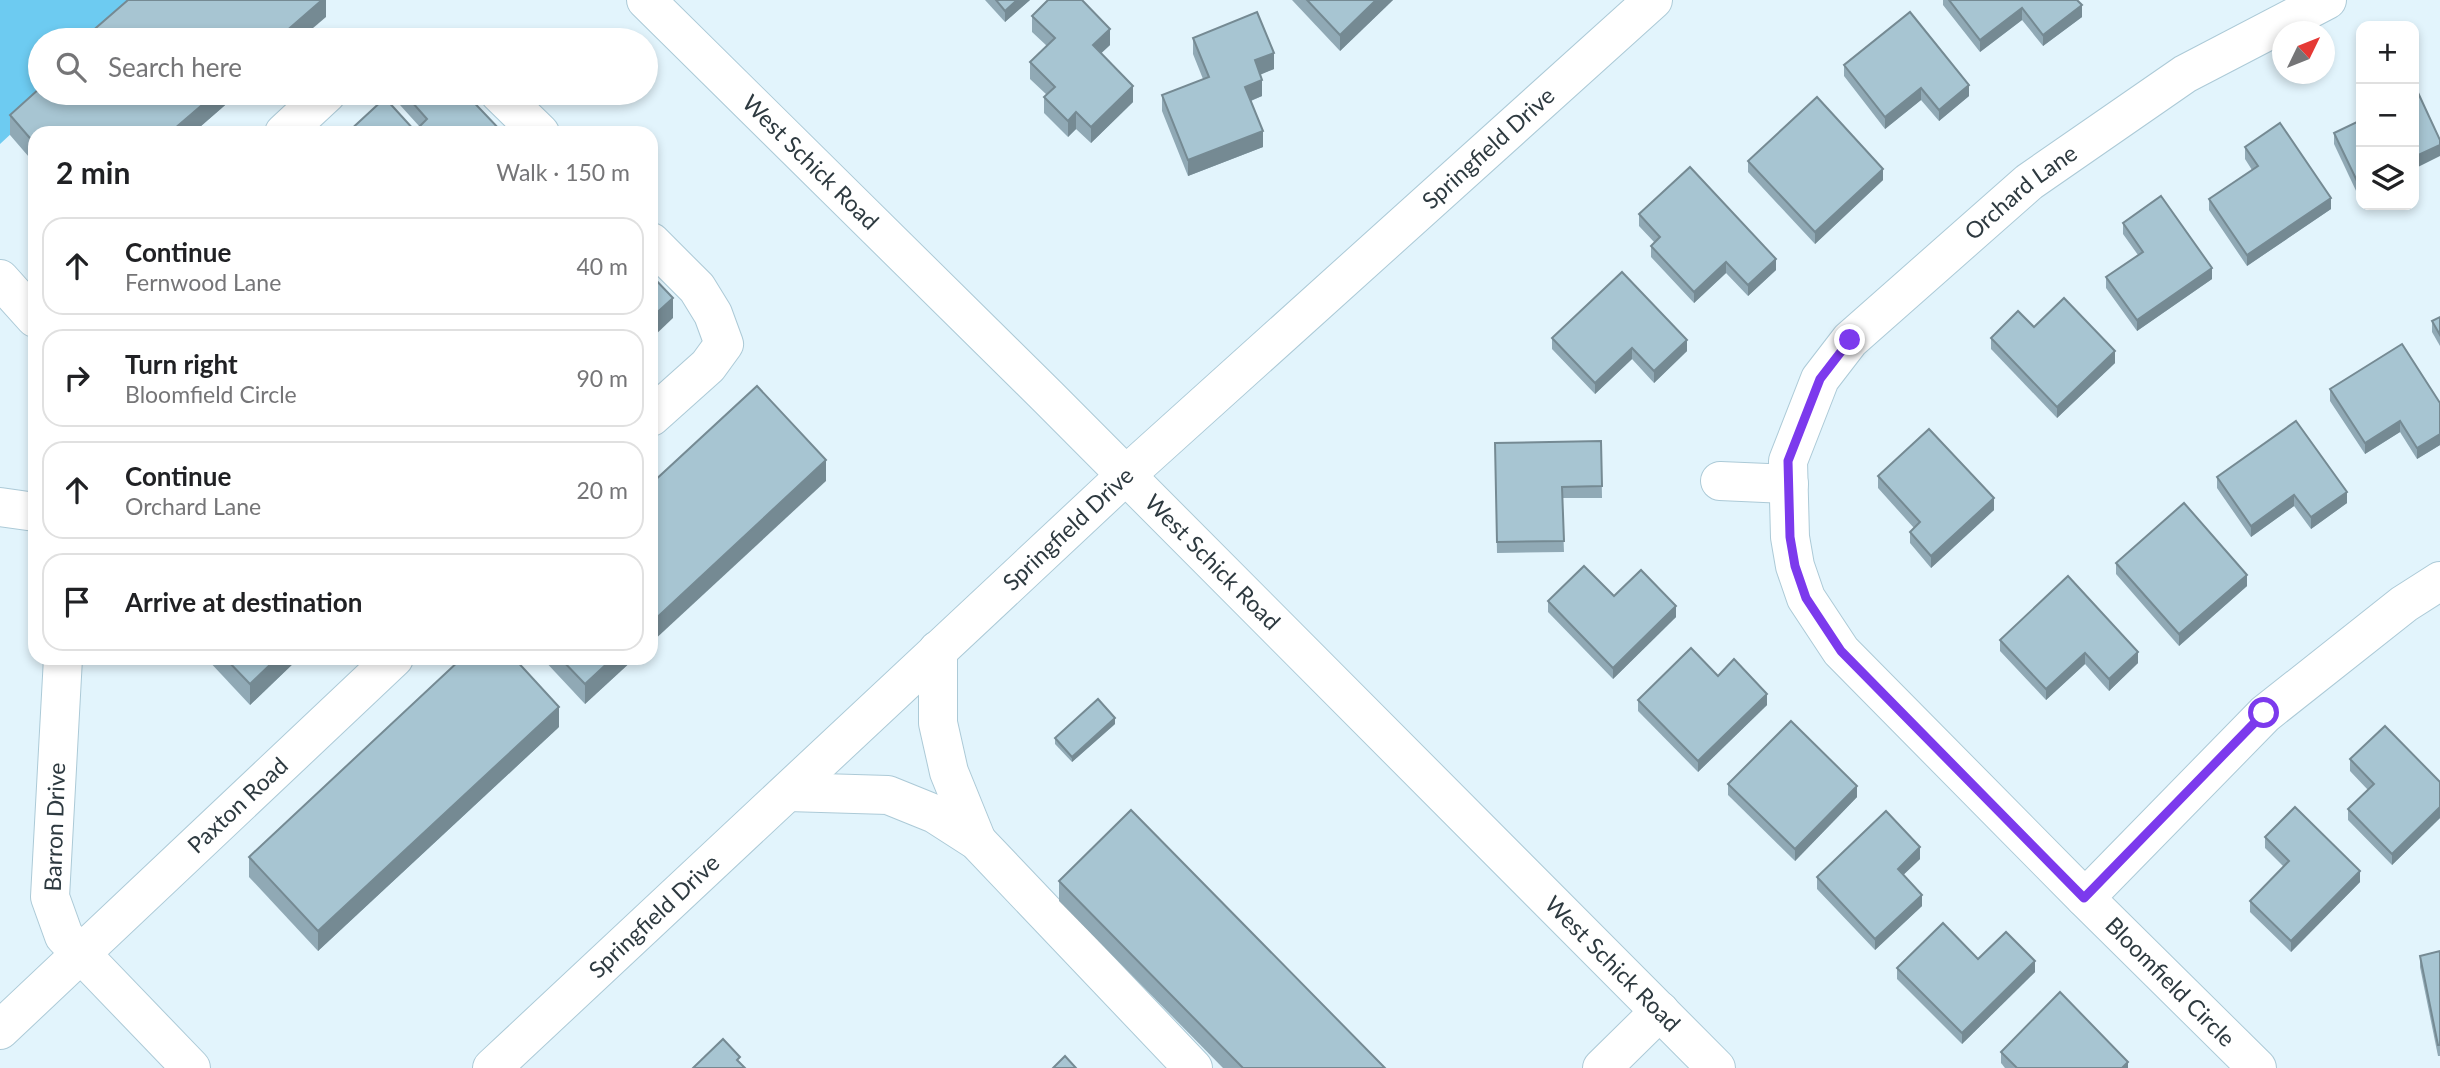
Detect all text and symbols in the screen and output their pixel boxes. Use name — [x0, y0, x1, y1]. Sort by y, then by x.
north arrow — [2272, 21, 2335, 84]
map controls — [2356, 21, 2419, 210]
button: + — [2356, 21, 2419, 84]
search box — [28, 28, 658, 105]
icon: search — [52, 48, 90, 86]
text: Search here — [108, 51, 242, 83]
street label: Springfield Drive — [1416, 81, 1560, 214]
button: − — [2356, 84, 2419, 147]
street label: West Schick Road — [737, 88, 885, 235]
street label: Orchard Lane — [1958, 138, 2082, 245]
button: layers — [2356, 147, 2419, 210]
text: 2 min — [56, 154, 130, 190]
text: Walk · 150 m — [496, 158, 630, 186]
text: Continue — [125, 236, 231, 268]
icon: ahead — [58, 247, 96, 285]
text: 40 m — [577, 252, 628, 280]
text: Fernwood Lane — [125, 268, 281, 296]
route end — [1834, 324, 1865, 355]
text: Turn right — [125, 348, 238, 380]
icon: right — [58, 359, 96, 397]
text: 90 m — [577, 364, 628, 392]
text: Bloomfield Circle — [125, 380, 297, 408]
text: Continue — [125, 460, 231, 492]
street label: Springfield Drive — [997, 461, 1139, 596]
icon: ahead — [58, 471, 96, 509]
text: 20 m — [577, 476, 628, 504]
street label: West Schick Road — [1140, 488, 1287, 635]
text: Orchard Lane — [125, 492, 261, 520]
icon: arrive — [58, 583, 96, 621]
text: Arrive at destination — [125, 586, 362, 618]
route start — [2248, 697, 2279, 728]
street label: Paxton Road — [181, 751, 293, 859]
street label: Barron Drive — [38, 762, 70, 892]
street label: Springfield Drive — [582, 848, 724, 983]
street label: West Schick Road — [1540, 890, 1687, 1037]
street label: Bloomfield Circle — [2100, 911, 2241, 1052]

